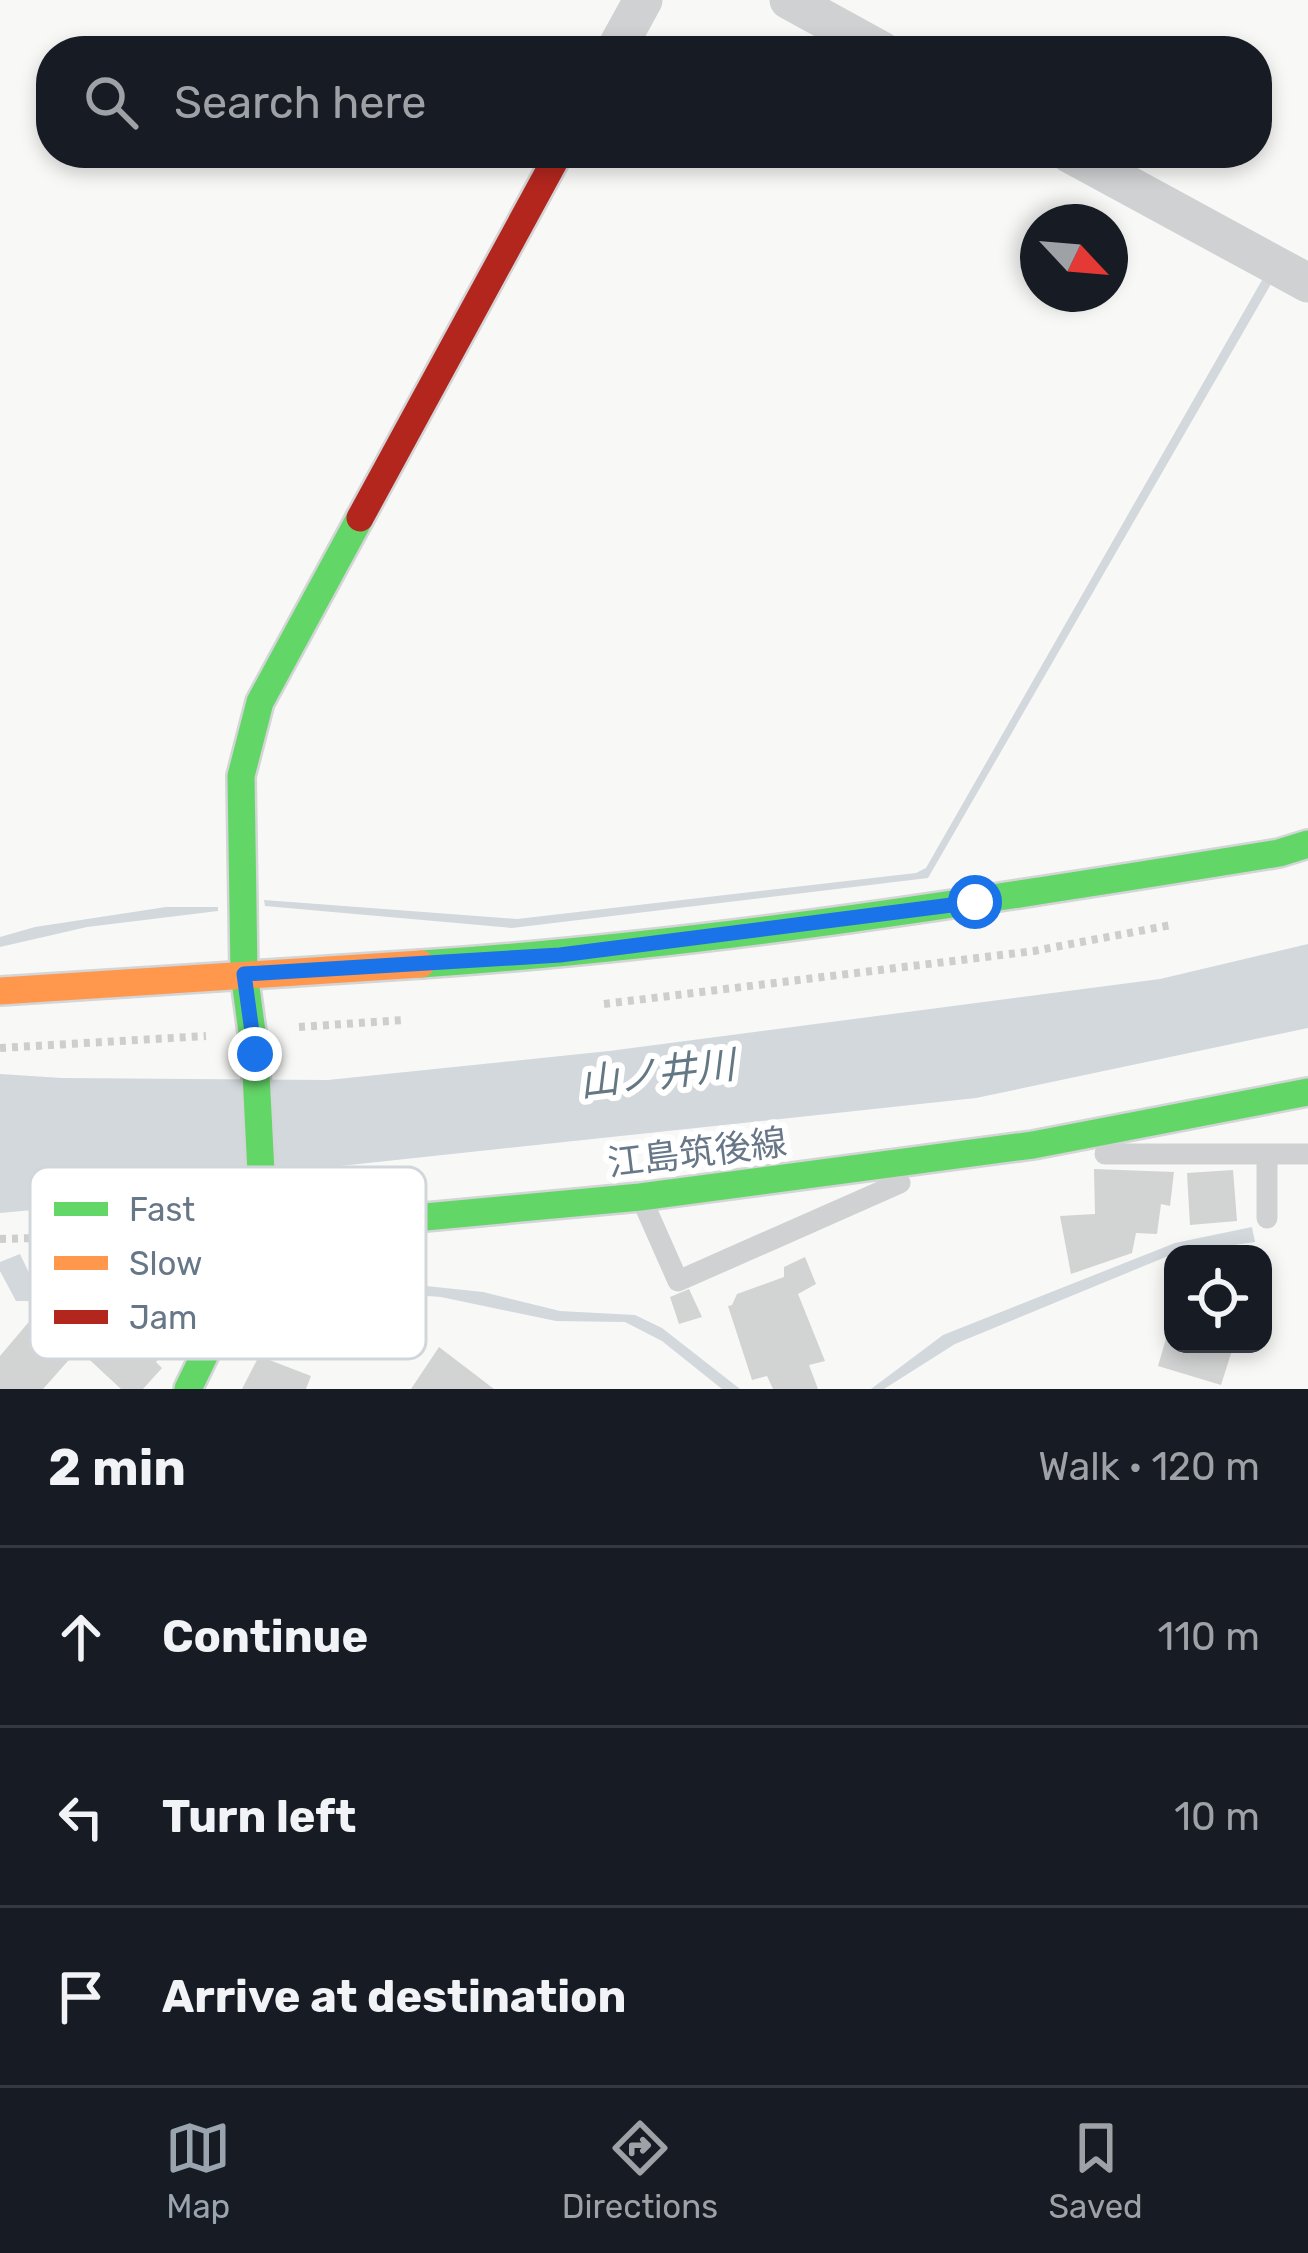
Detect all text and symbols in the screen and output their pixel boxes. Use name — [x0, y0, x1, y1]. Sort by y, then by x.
search box — [36, 36, 1272, 168]
icon: search — [78, 69, 144, 135]
text: Search here — [174, 76, 426, 129]
north arrow — [1020, 204, 1128, 312]
route start — [948, 875, 1002, 929]
route end — [228, 1027, 282, 1081]
water label: 山ノ井川 — [577, 1041, 741, 1106]
street label: 江島筑後線 — [605, 1120, 789, 1185]
legend — [30, 1167, 426, 1359]
text: Fast — [129, 1190, 195, 1229]
text: Slow — [129, 1244, 203, 1283]
map controls — [1164, 1245, 1272, 1353]
button: locate — [1164, 1245, 1272, 1353]
text: Jam — [129, 1298, 197, 1337]
text: 2 min — [48, 1437, 186, 1498]
text: Walk · 120 m — [1038, 1444, 1260, 1490]
icon: ahead — [48, 1604, 114, 1670]
text: Continue — [162, 1610, 368, 1663]
text: 110 m — [1158, 1614, 1260, 1660]
icon: left — [48, 1784, 114, 1850]
text: Turn left — [162, 1790, 356, 1843]
text: 10 m — [1174, 1794, 1260, 1840]
icon: arrive — [48, 1964, 114, 2030]
text: Arrive at destination — [162, 1970, 627, 2023]
tab: Map — [165, 2115, 231, 2226]
tab: Directions — [562, 2115, 718, 2226]
tab: Saved — [1049, 2115, 1143, 2226]

